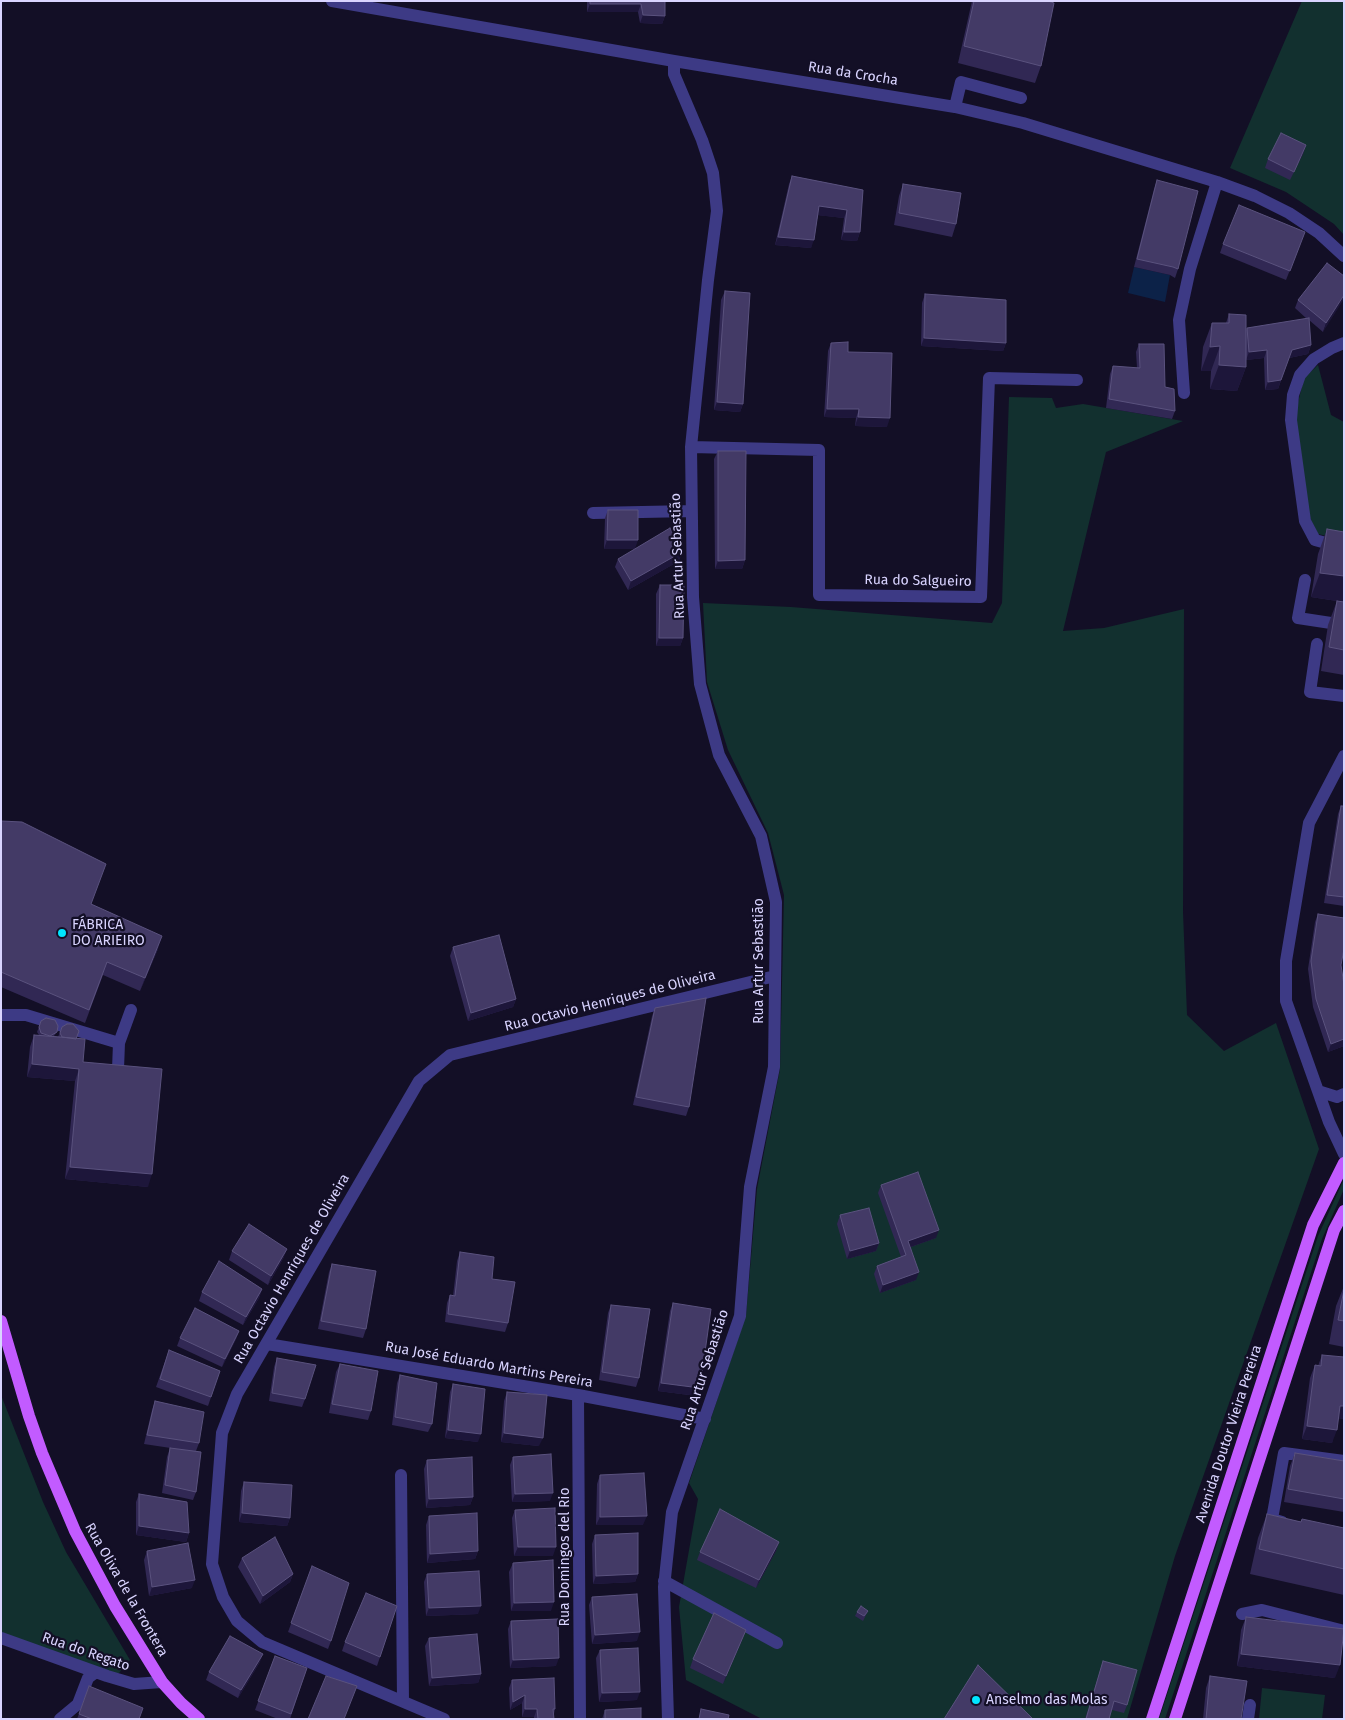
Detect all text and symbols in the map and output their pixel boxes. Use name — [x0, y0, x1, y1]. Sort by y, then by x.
street label: Rua da Crocha — [807, 59, 899, 89]
street label: Rua Artur Sebastião — [667, 493, 689, 619]
street label: Rua do Salgueiro — [864, 572, 972, 590]
street label: Rua Artur Sebastião — [751, 898, 767, 1024]
place label: FÁBRICA DO ARIEIRO — [72, 917, 145, 950]
marker: FÁBRICA DO ARIEIRO — [56, 927, 68, 939]
street label: Rua Octavio Henriques de Oliveira — [503, 967, 717, 1035]
street label: Rua Octavio Henriques de Oliveira — [230, 1171, 354, 1367]
street label: Rua Artur Sebastião — [678, 1308, 732, 1432]
street label: Rua José Eduardo Martins Pereira — [384, 1338, 594, 1392]
street label: Avenida Doutor Vieira Pereira — [1192, 1343, 1266, 1525]
street label: Rua Domingos del Rio — [557, 1487, 573, 1627]
street label: Rua Oliva de la Frontera — [81, 1520, 171, 1660]
street label: Rua do Regato — [40, 1629, 132, 1675]
place label: Anselmo das Molas — [986, 1692, 1108, 1708]
marker: Anselmo das Molas — [970, 1694, 982, 1706]

